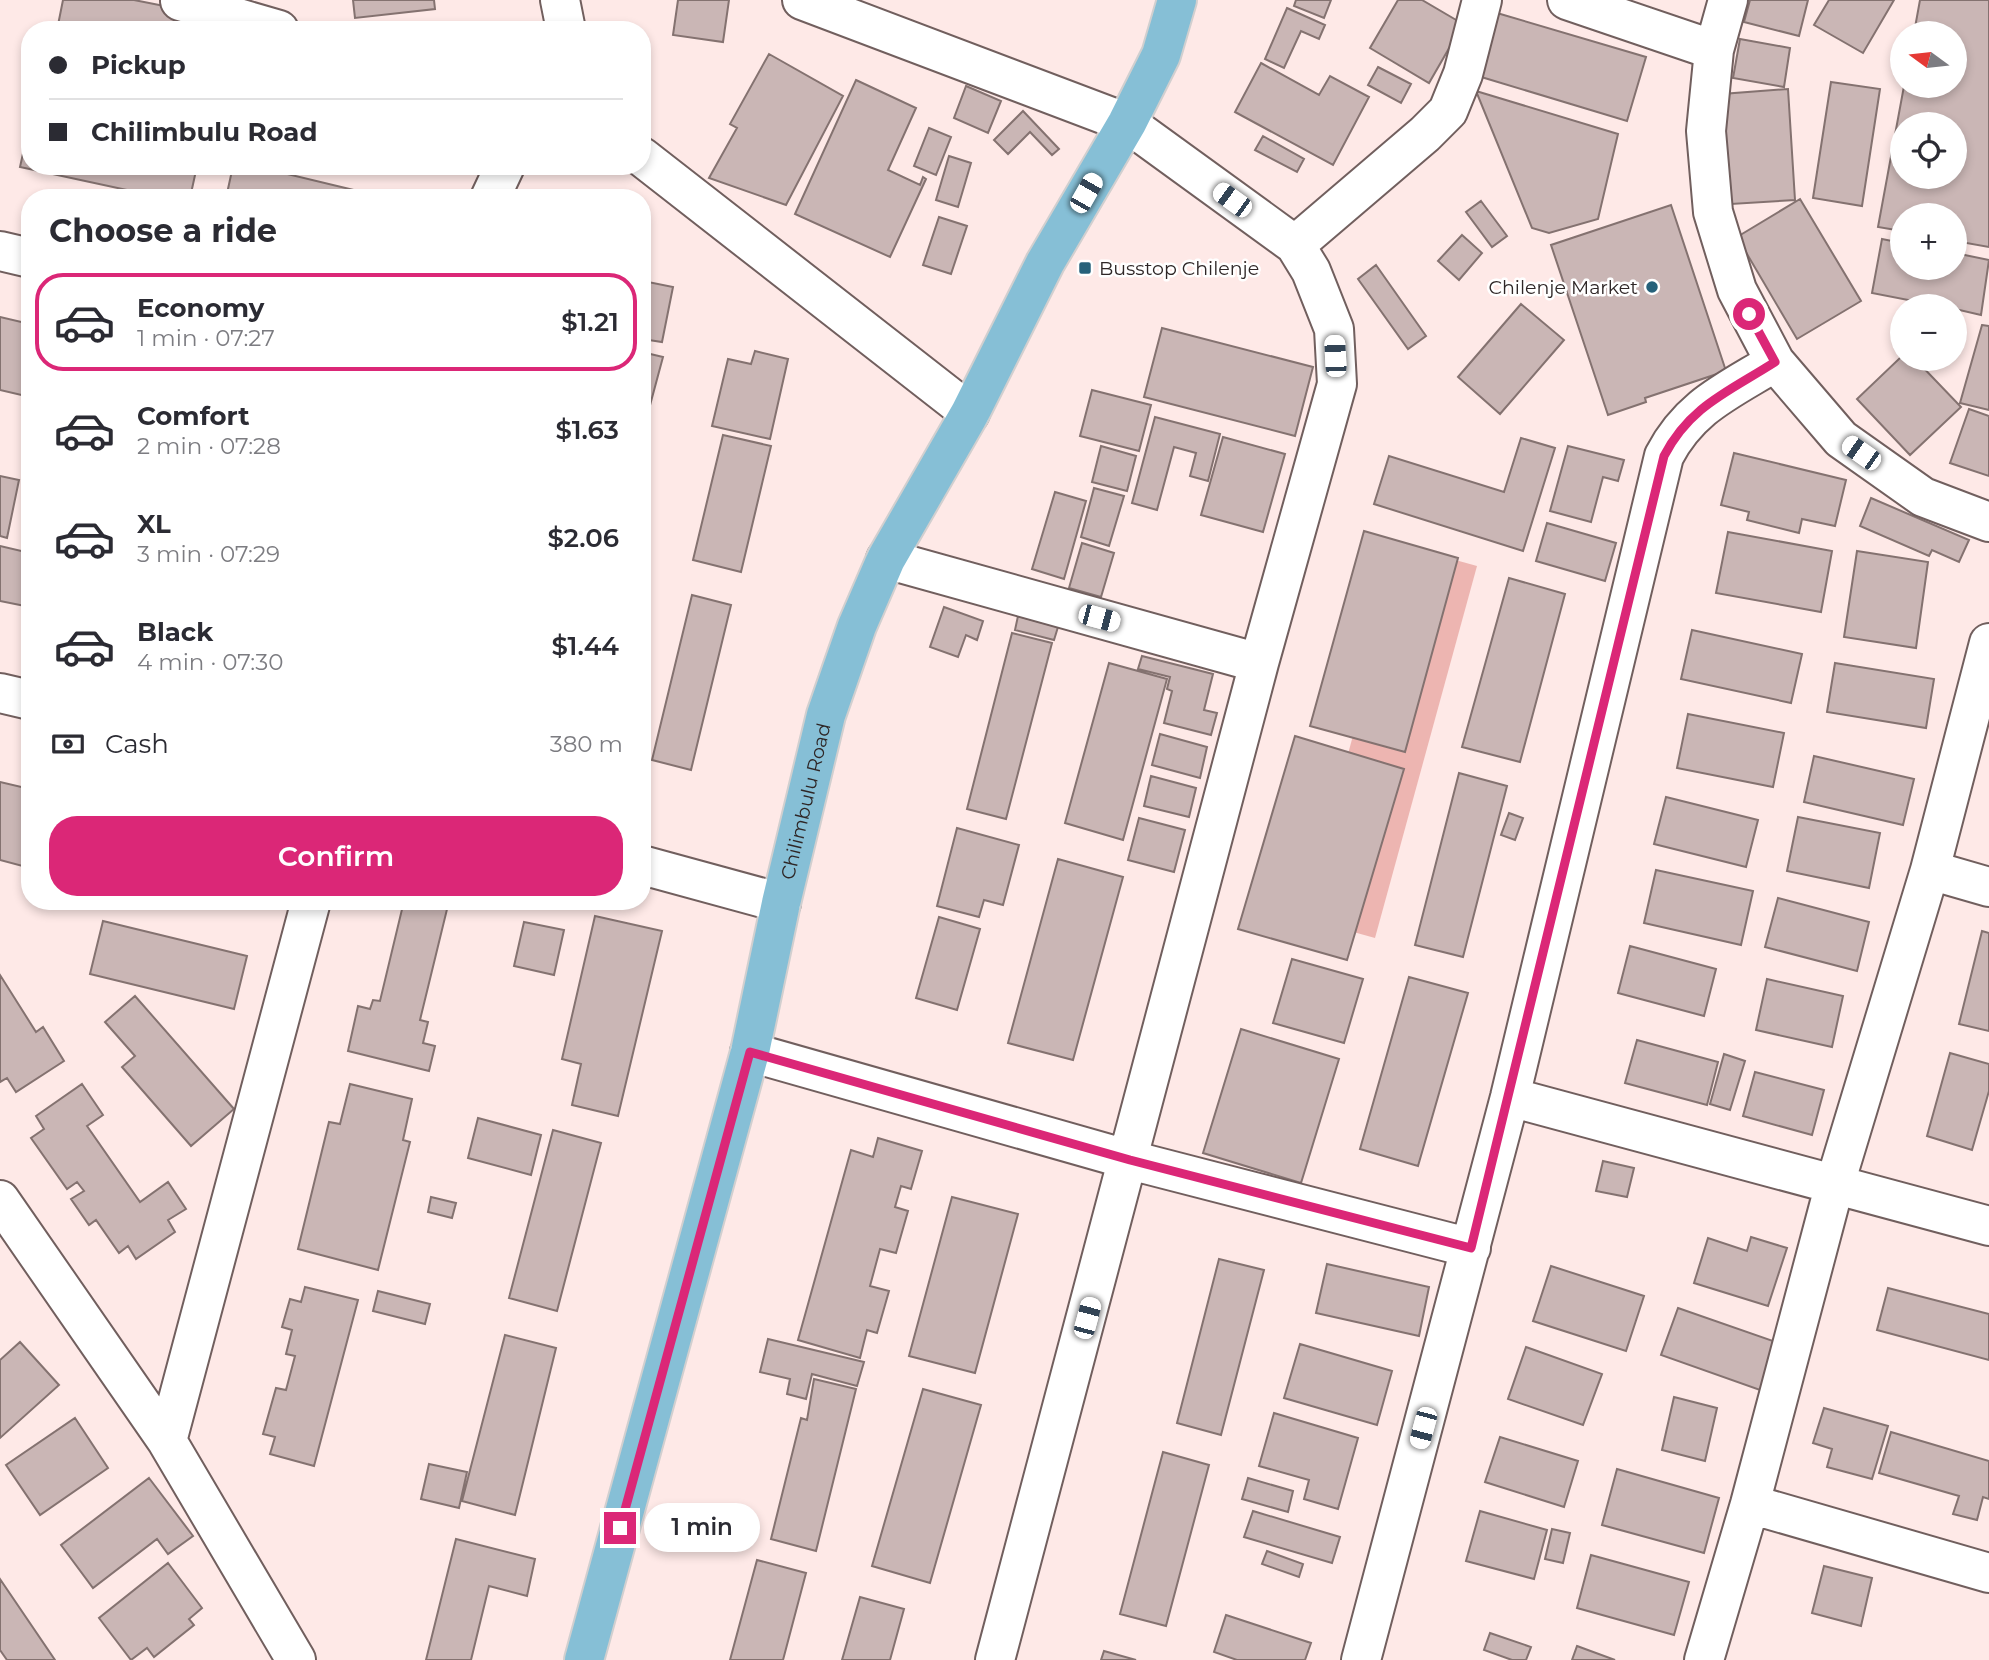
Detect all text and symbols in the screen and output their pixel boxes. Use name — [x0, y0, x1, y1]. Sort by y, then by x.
north arrow — [1890, 21, 1967, 98]
map controls — [1890, 21, 1967, 371]
text: Pickup — [91, 49, 186, 81]
button: locate — [1890, 112, 1967, 189]
text: Chilimbulu Road — [91, 116, 317, 148]
car — [1067, 170, 1106, 216]
car — [1209, 179, 1256, 221]
button: + — [1890, 203, 1967, 280]
text: Choose a ride — [49, 211, 277, 250]
place label: Busstop Chilenje — [1099, 257, 1259, 280]
marker: Busstop Chilenje — [1077, 260, 1093, 276]
place label: Chilenje Market — [1489, 276, 1638, 299]
marker: Chilenje Market — [1644, 279, 1660, 295]
icon: car — [53, 291, 116, 354]
text: Economy — [137, 292, 264, 324]
button: − — [1890, 294, 1967, 371]
route start — [1733, 298, 1765, 330]
text: $1.21 — [561, 306, 619, 338]
text: 1 min · 07:27 — [137, 324, 275, 352]
car — [1324, 334, 1347, 378]
icon: car — [53, 399, 116, 462]
text: Comfort — [137, 400, 249, 432]
text: $1.63 — [556, 414, 619, 446]
text: 2 min · 07:28 — [137, 432, 281, 460]
car — [1838, 432, 1885, 474]
icon: car — [53, 507, 116, 570]
text: XL — [137, 508, 171, 540]
text: $2.06 — [547, 522, 619, 554]
text: 3 min · 07:29 — [137, 540, 280, 568]
car — [1076, 602, 1123, 634]
icon: car — [53, 615, 116, 678]
text: Black — [137, 616, 213, 648]
text: $1.44 — [551, 630, 619, 662]
text: 4 min · 07:30 — [137, 648, 283, 676]
street label: Chilimbulu Road — [776, 721, 836, 882]
icon: cash — [49, 725, 87, 763]
text: Cash — [105, 728, 169, 760]
text: 380 m — [550, 730, 623, 758]
button: Confirm — [49, 816, 623, 896]
car — [1072, 1295, 1103, 1341]
car — [1408, 1405, 1439, 1451]
callout: 1 min — [644, 1504, 760, 1552]
route end — [604, 1512, 636, 1544]
text: 1 min — [671, 1513, 733, 1541]

